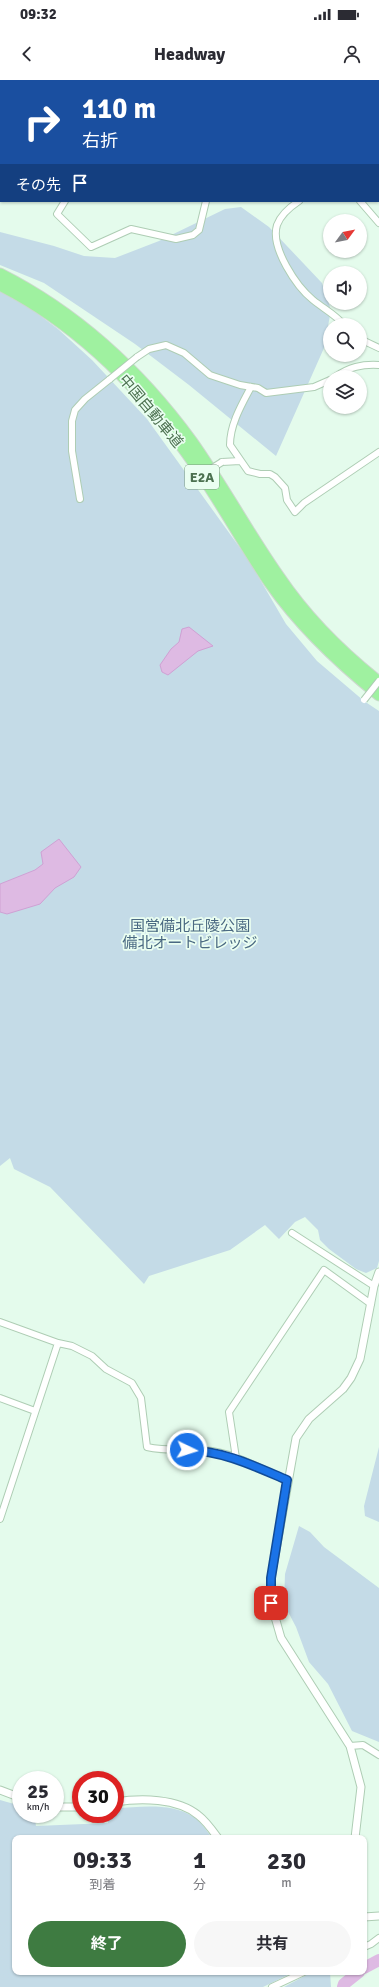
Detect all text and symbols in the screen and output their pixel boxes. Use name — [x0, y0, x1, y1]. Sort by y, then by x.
text: 09:32 — [20, 5, 57, 23]
icon: back — [16, 43, 38, 65]
text: Headway — [154, 43, 225, 65]
icon: person — [341, 43, 363, 65]
text: 110 m — [82, 92, 156, 126]
icon: right — [16, 96, 68, 148]
text: 右折 — [82, 130, 118, 152]
icon: arrive — [69, 172, 91, 194]
text: その先 — [16, 176, 61, 194]
north arrow — [323, 214, 367, 258]
map controls — [323, 214, 367, 414]
button: sound — [323, 266, 367, 310]
button: search — [323, 318, 367, 362]
button: layers — [323, 370, 367, 414]
street label: 中国自動車道 — [115, 371, 187, 451]
road number: E2A — [185, 465, 219, 489]
park label: 国営備北丘陵公園 備北オートビレッジ — [122, 917, 258, 952]
position arrow — [166, 1429, 208, 1471]
pin — [254, 1586, 288, 1620]
icon: arrive — [260, 1592, 282, 1614]
speed limit sign: 30 — [72, 1771, 124, 1823]
text: 25 — [27, 1779, 49, 1804]
text: km/h — [27, 1801, 49, 1813]
text: 09:33 — [73, 1845, 132, 1875]
text: 1 — [193, 1845, 206, 1875]
text: 230 — [267, 1846, 306, 1876]
text: m — [281, 1875, 292, 1891]
text: 到着 — [89, 1877, 116, 1893]
text: 分 — [193, 1877, 206, 1893]
button: 終了 — [28, 1921, 186, 1967]
button: 共有 — [194, 1921, 351, 1967]

